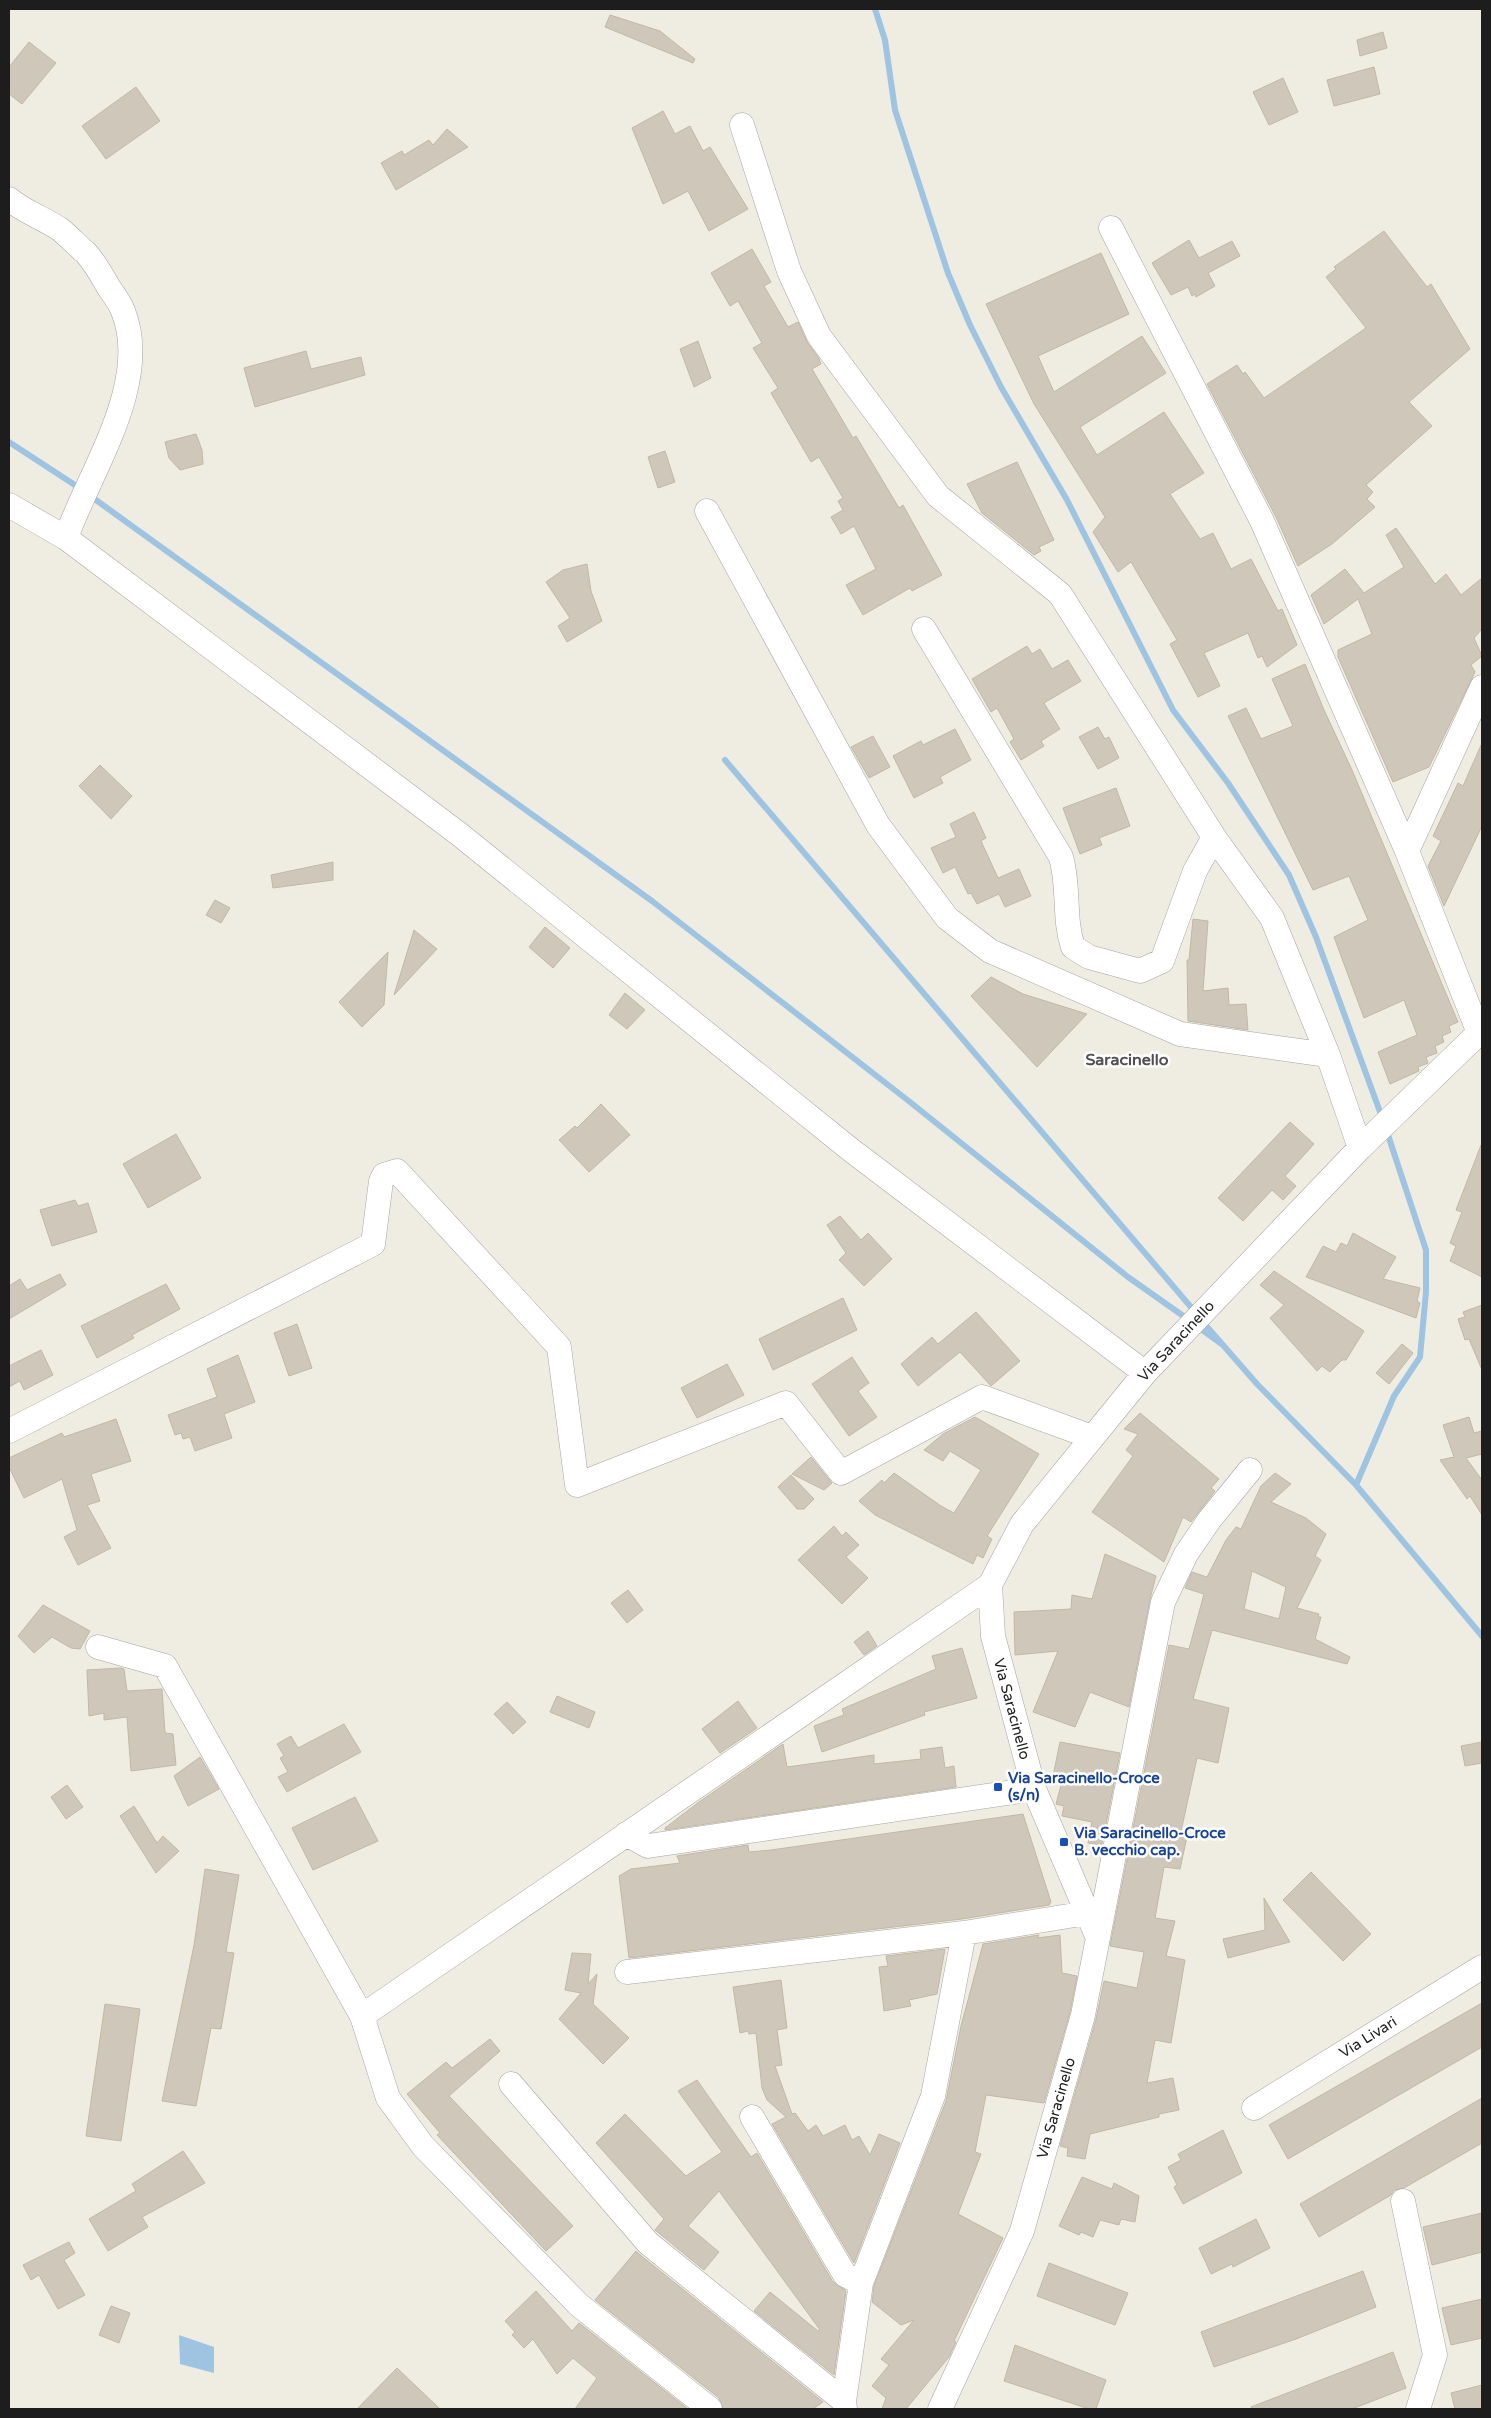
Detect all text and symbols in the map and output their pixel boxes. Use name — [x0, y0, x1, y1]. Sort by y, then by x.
district label: Saracinello — [1086, 1050, 1169, 1070]
street label: Via Saracinello — [1134, 1297, 1218, 1385]
street label: Via Saracinello — [990, 1656, 1034, 1762]
place label: Via Saracinello-Croce (s/n) — [1008, 1769, 1160, 1804]
marker: Via Saracinello-Croce (s/n) — [992, 1781, 1004, 1793]
place label: Via Saracinello-Croce B. vecchio cap. — [1074, 1824, 1226, 1860]
marker: Via Saracinello-Croce B. vecchio cap. — [1058, 1836, 1070, 1848]
street label: Via Livari — [1336, 2012, 1400, 2062]
street label: Via Saracinello — [1033, 2055, 1079, 2161]

